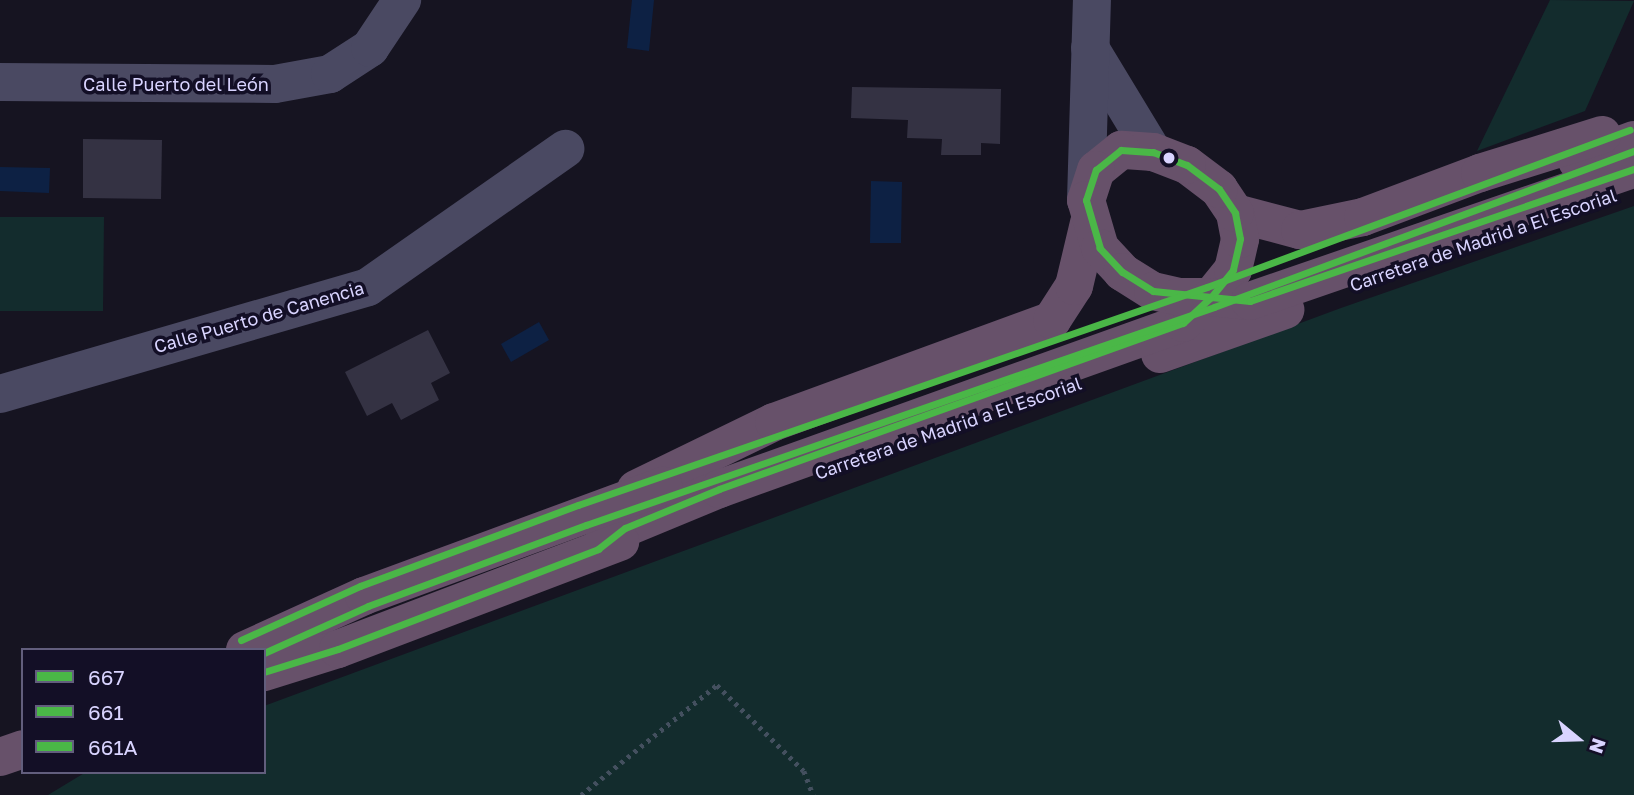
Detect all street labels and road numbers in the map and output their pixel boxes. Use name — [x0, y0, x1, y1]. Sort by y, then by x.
street label: Calle Puerto del León — [83, 73, 269, 95]
street label: Carretera de Madrid a El Escorial — [1347, 184, 1619, 296]
street label: Calle Puerto de Canencia — [151, 277, 367, 357]
street label: Carretera de Madrid a El Escorial — [812, 372, 1084, 484]

